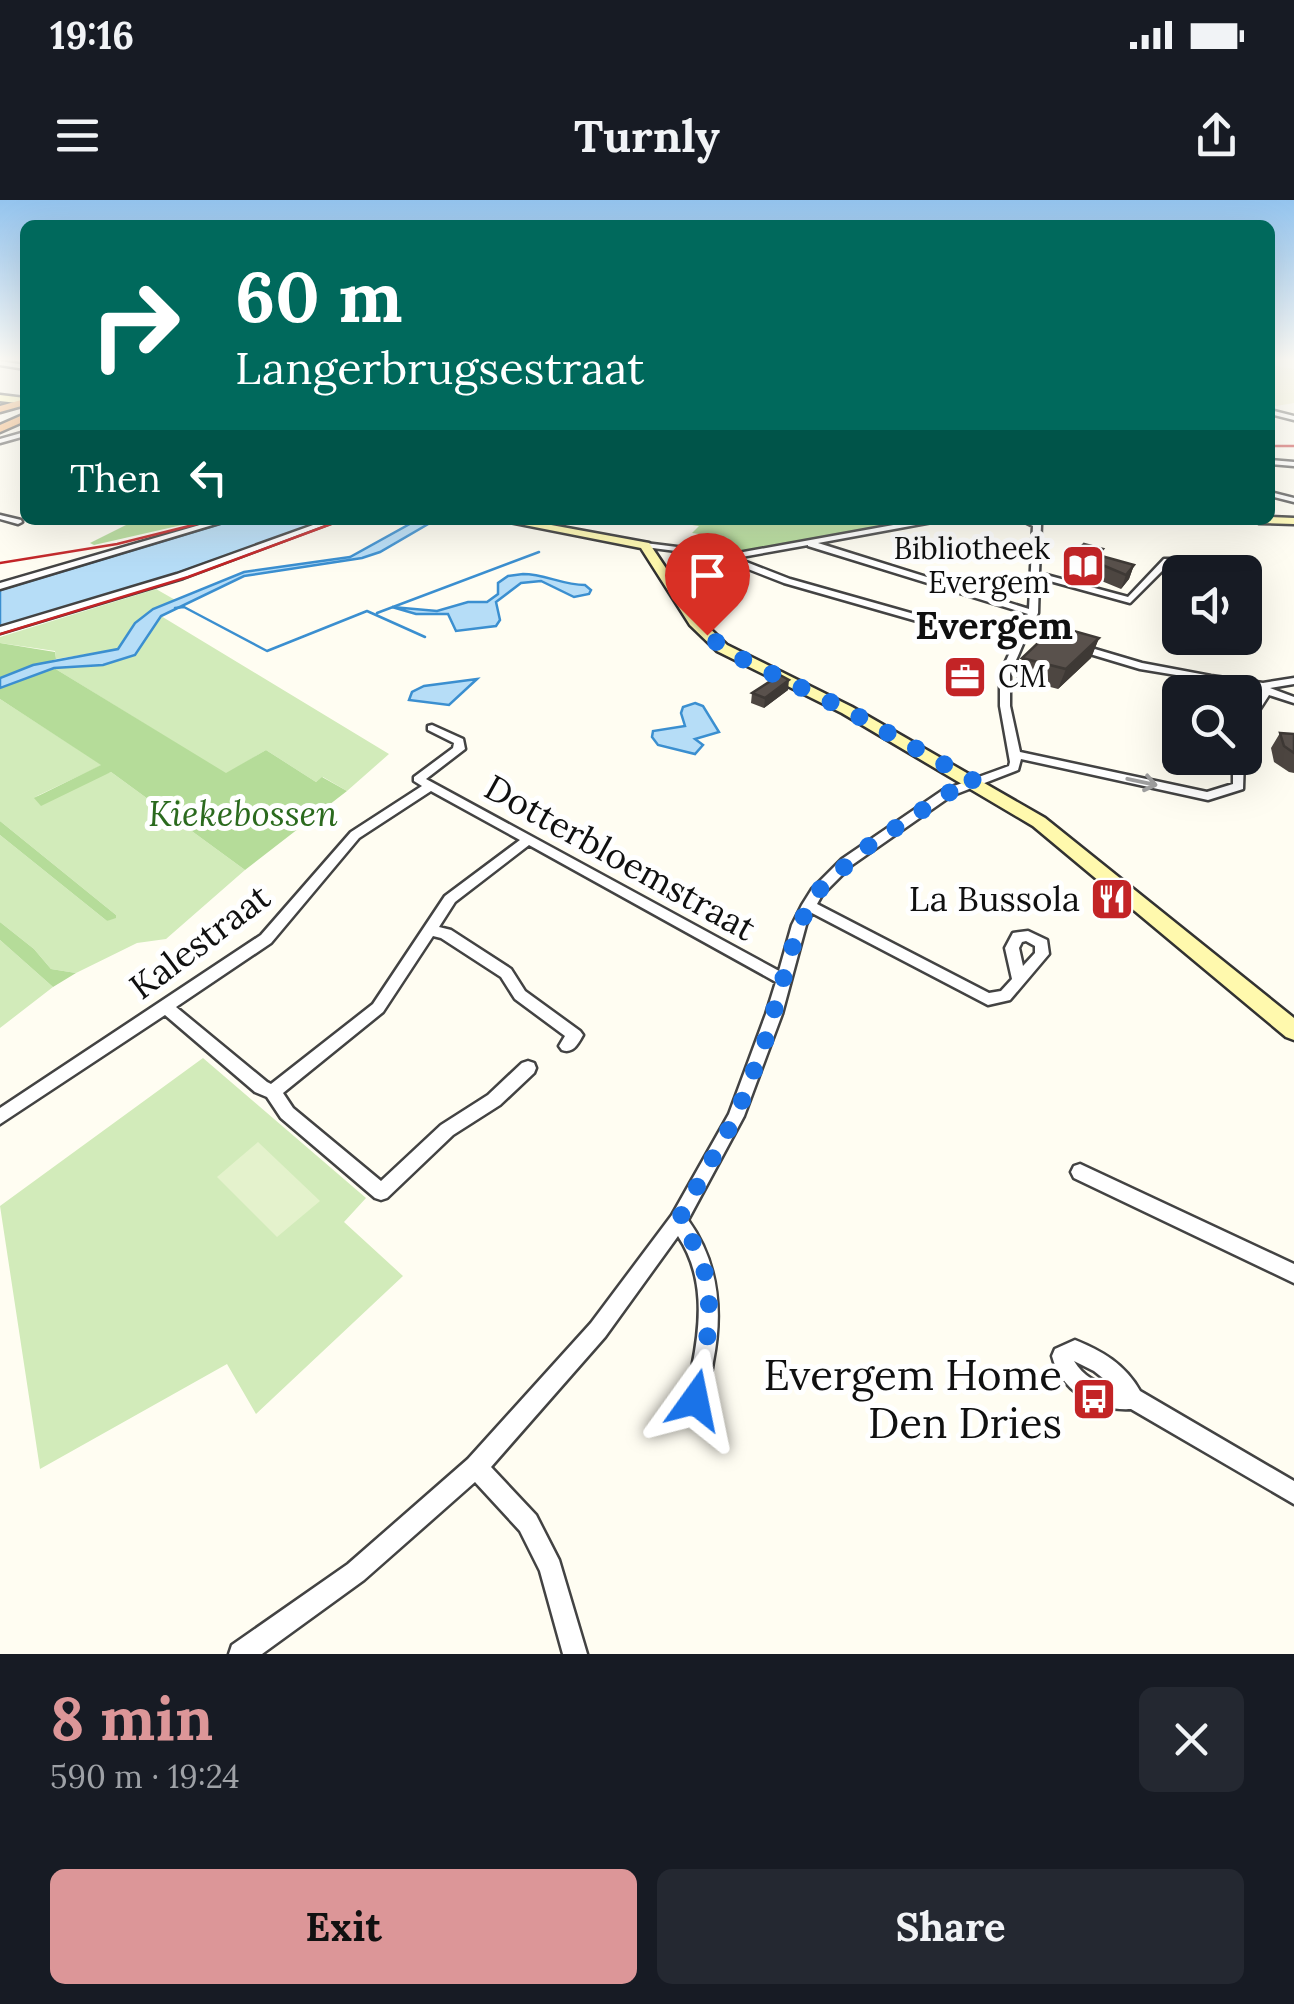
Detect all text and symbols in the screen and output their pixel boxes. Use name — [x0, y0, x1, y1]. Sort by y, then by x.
text: 19:16 — [50, 11, 134, 59]
text: Turnly — [574, 107, 720, 164]
icon: menu — [50, 108, 105, 163]
icon: share — [1189, 108, 1244, 163]
text: 60 m — [235, 252, 403, 341]
icon: right — [70, 260, 200, 390]
text: Langerbrugsestraat — [235, 339, 645, 396]
icon: left — [181, 450, 236, 505]
text: Then — [70, 454, 161, 502]
place label: Bibliotheek Evergem — [893, 529, 1050, 602]
pin — [665, 533, 750, 636]
library icon: Bibliotheek Evergem — [1060, 543, 1106, 589]
icon: arrive — [680, 548, 735, 603]
map controls — [1162, 555, 1262, 775]
button: sound — [1162, 555, 1262, 655]
district label: Evergem — [915, 601, 1073, 650]
office icon: CM — [942, 654, 988, 700]
place label: CM — [998, 657, 1047, 695]
button: search — [1162, 675, 1262, 775]
street label: Dotterbloemstraat — [477, 765, 764, 951]
one-way arrow — [1126, 774, 1158, 792]
park label: Kiekebossen — [148, 791, 338, 836]
street label: Kalestraat — [120, 874, 279, 1009]
place label: La Bussola — [909, 876, 1080, 921]
restaurant icon: La Bussola — [1089, 876, 1135, 922]
position arrow — [643, 1348, 747, 1452]
place label: Evergem Home Den Dries — [763, 1348, 1062, 1450]
bus stop icon: Evergem Home Den Dries — [1071, 1376, 1117, 1422]
text: 8 min — [50, 1680, 213, 1756]
button: close — [1139, 1687, 1244, 1792]
text: 590 m · 19:24 — [50, 1756, 240, 1797]
button: Exit — [50, 1869, 637, 1984]
button: Share — [657, 1869, 1244, 1984]

